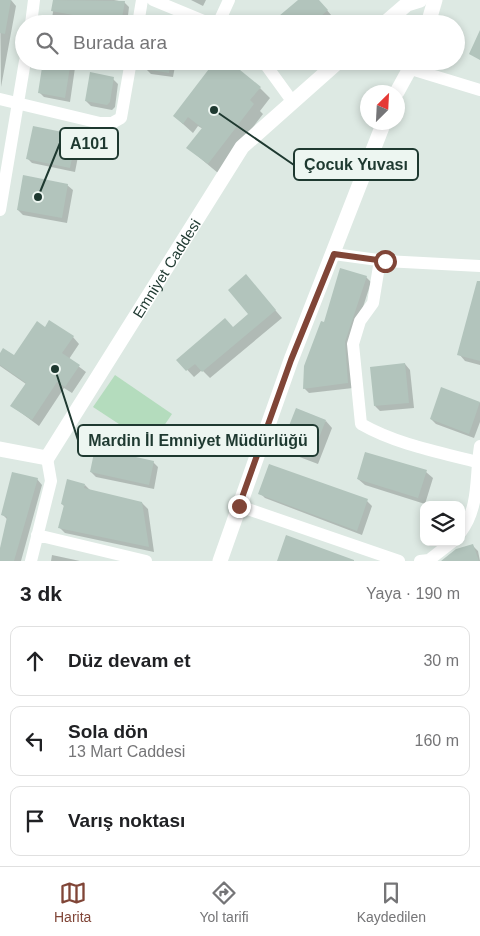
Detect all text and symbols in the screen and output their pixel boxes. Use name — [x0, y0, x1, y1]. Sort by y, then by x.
search box — [15, 15, 465, 70]
icon: search — [33, 29, 61, 57]
text: Burada ara — [73, 32, 167, 53]
north arrow — [360, 85, 405, 130]
callout: A101 — [60, 128, 118, 159]
text: A101 — [70, 135, 108, 152]
callout: Çocuk Yuvası — [294, 149, 418, 180]
text: Çocuk Yuvası — [304, 156, 408, 173]
street label: Emniyet Caddesi — [129, 216, 203, 321]
route start — [374, 250, 397, 273]
callout: Mardin İl Emniyet Müdürlüğü — [78, 425, 318, 456]
text: Mardin İl Emniyet Müdürlüğü — [88, 432, 308, 449]
route end — [228, 495, 251, 518]
map controls — [420, 501, 465, 546]
button: layers — [420, 501, 465, 546]
text: 3 dk — [20, 582, 62, 605]
text: Yaya · 190 m — [366, 585, 460, 602]
icon: ahead — [21, 647, 49, 675]
text: Düz devam et — [68, 650, 190, 671]
text: 30 m — [423, 652, 459, 669]
text: Sola dön — [68, 721, 148, 742]
icon: left — [21, 727, 49, 755]
text: 160 m — [415, 732, 459, 749]
text: 13 Mart Caddesi — [68, 743, 185, 760]
icon: arrive — [21, 807, 49, 835]
text: Varış noktası — [68, 810, 185, 831]
tab: Harita — [54, 879, 91, 925]
tab: Yol tarifi — [199, 879, 249, 925]
tab: Kaydedilen — [357, 879, 426, 925]

